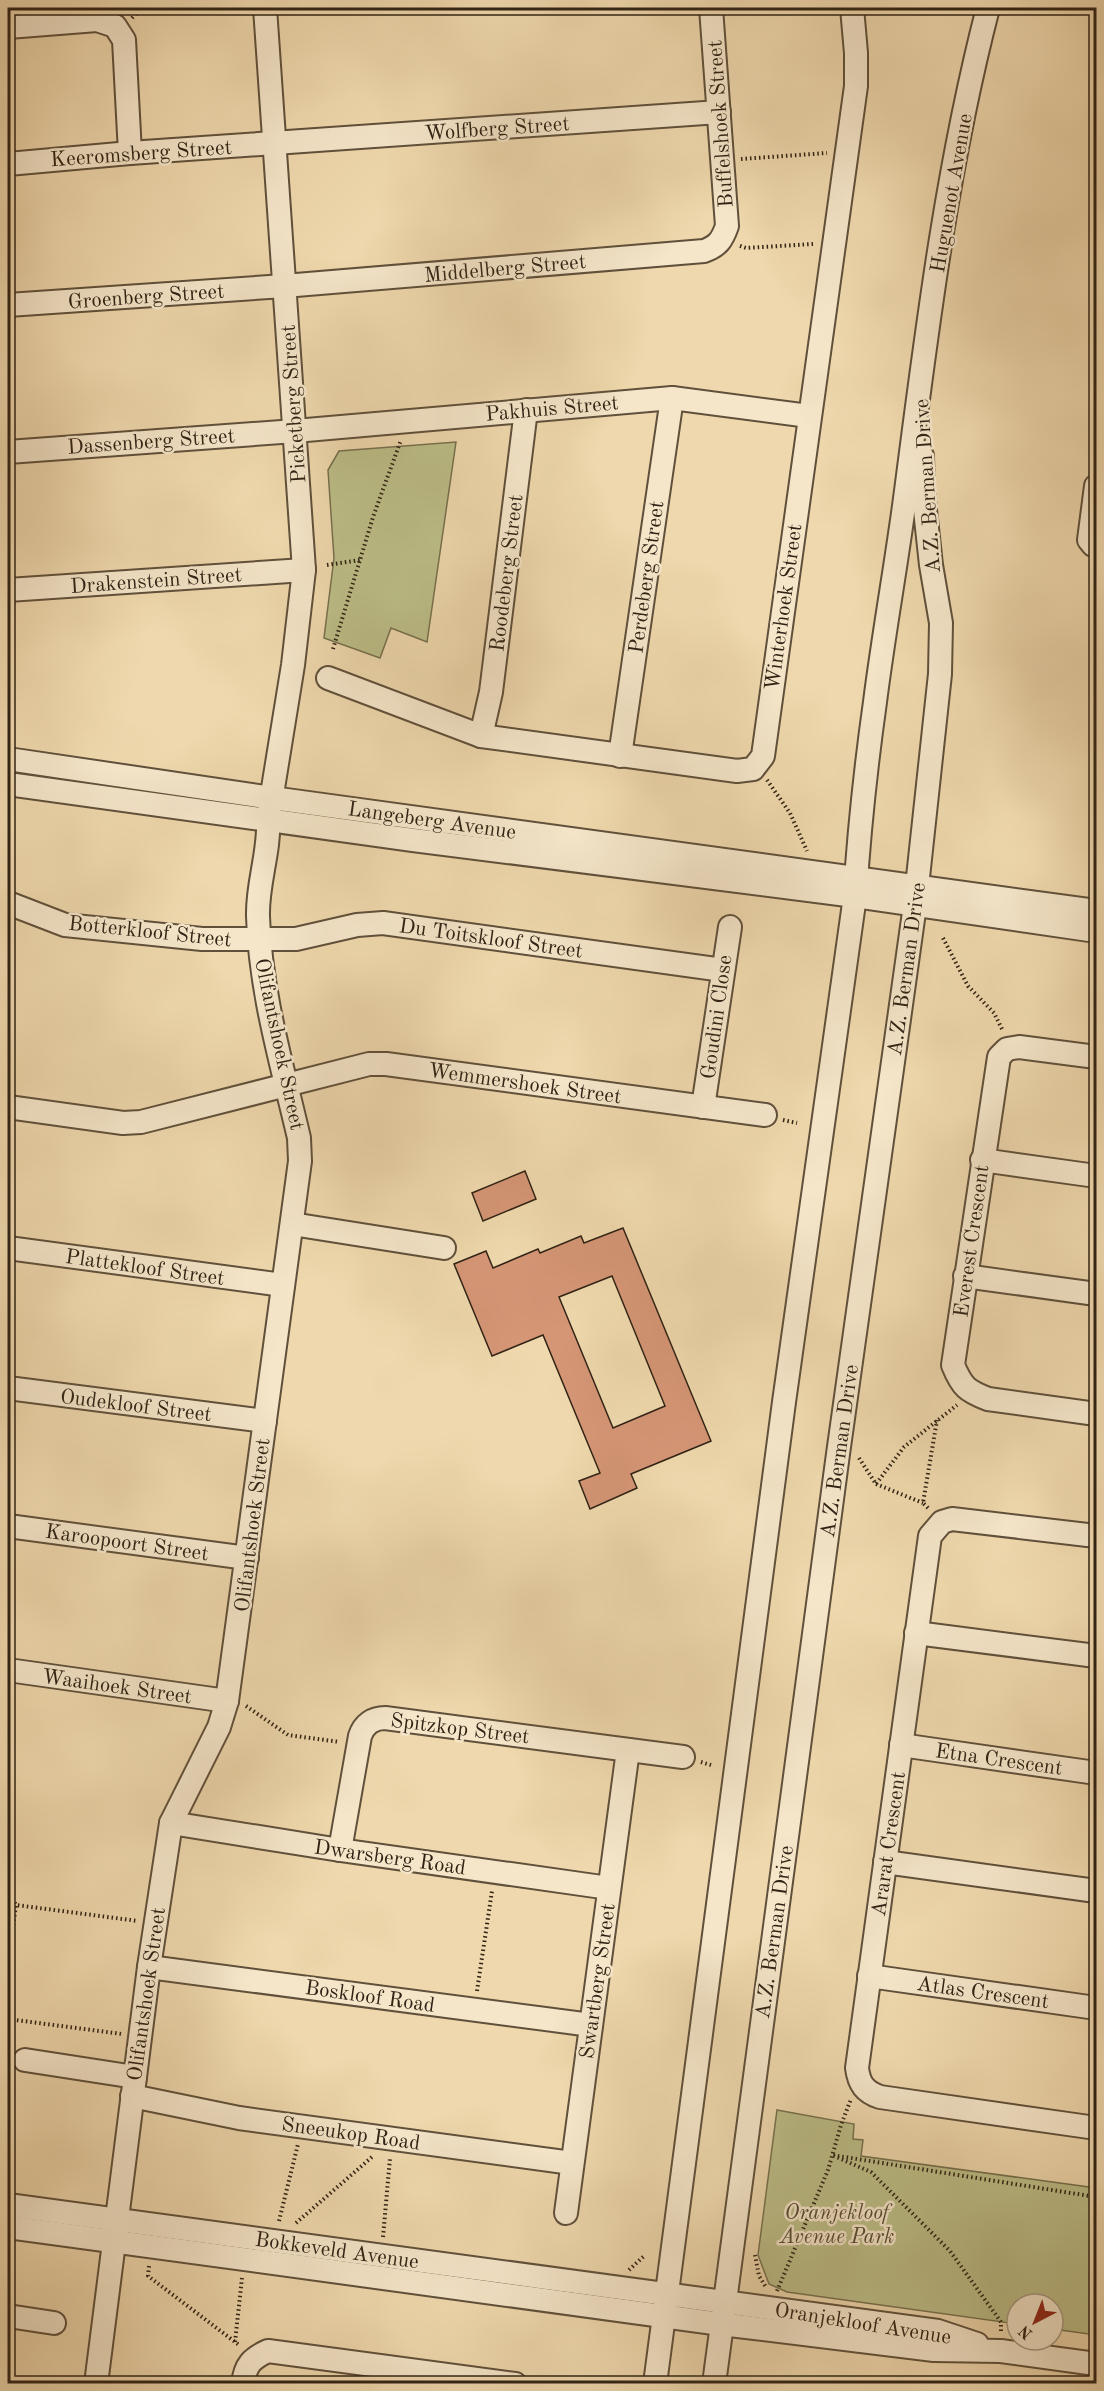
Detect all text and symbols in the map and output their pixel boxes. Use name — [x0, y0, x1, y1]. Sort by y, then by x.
street label: Buffelshoek Street — [705, 39, 738, 208]
street label: Huguenot Avenue — [928, 112, 977, 275]
street label: Wolfberg Street — [424, 114, 570, 145]
street label: Keeromsberg Street — [50, 138, 233, 171]
street label: Middelberg Street — [423, 252, 587, 287]
street label: Groenberg Street — [67, 282, 225, 313]
street label: Picketberg Street — [278, 324, 311, 484]
street label: Pakhuis Street — [485, 393, 620, 426]
street label: A.Z. Berman Drive — [912, 398, 945, 574]
street label: Dassenberg Street — [67, 426, 236, 459]
street label: Roodeberg Street — [487, 493, 528, 653]
street label: Perdeberg Street — [626, 500, 669, 655]
street label: Winterhoek Street — [762, 523, 807, 692]
street label: Drakenstein Street — [70, 565, 243, 598]
street label: Langeberg Avenue — [346, 799, 517, 844]
street label: A.Z. Berman Drive — [885, 881, 930, 1057]
street label: Botterkloof Street — [67, 913, 232, 951]
street label: Du Toitskloof Street — [397, 916, 584, 963]
street label: Goudini Close — [698, 954, 737, 1081]
street label: Olifantshoek Street — [250, 956, 307, 1132]
street label: Wemmershoek Street — [427, 1061, 623, 1108]
street label: Everest Crescent — [951, 1164, 994, 1319]
street label: Plattekloof Street — [64, 1247, 226, 1290]
street label: A.Z. Berman Drive — [818, 1363, 863, 1539]
street label: Oudekloof Street — [59, 1387, 213, 1426]
street label: Olifantshoek Street — [232, 1437, 275, 1613]
street label: Karoopoort Street — [44, 1522, 210, 1565]
street label: Waaihoek Street — [41, 1667, 193, 1708]
street label: Spitzkop Street — [389, 1711, 531, 1748]
street label: Etna Crescent — [934, 1741, 1064, 1780]
street label: Ararat Crescent — [869, 1770, 910, 1918]
street label: Dwarsberg Road — [313, 1837, 467, 1880]
street label: A.Z. Berman Drive — [753, 1844, 798, 2020]
street label: Swartberg Street — [577, 1902, 620, 2060]
street label: Olifantshoek Street — [125, 1906, 170, 2082]
street label: Atlas Crescent — [915, 1974, 1050, 2013]
street label: Boskloof Road — [303, 1978, 436, 2017]
street label: Sneeukop Road — [280, 2114, 421, 2155]
park label: Oranjekloof Avenue Park — [779, 2203, 894, 2248]
street label: Bokkeveld Avenue — [253, 2230, 420, 2273]
north arrow — [1005, 2292, 1065, 2352]
street label: Oranjekloof Avenue — [773, 2300, 952, 2349]
text: N — [1016, 2321, 1036, 2342]

